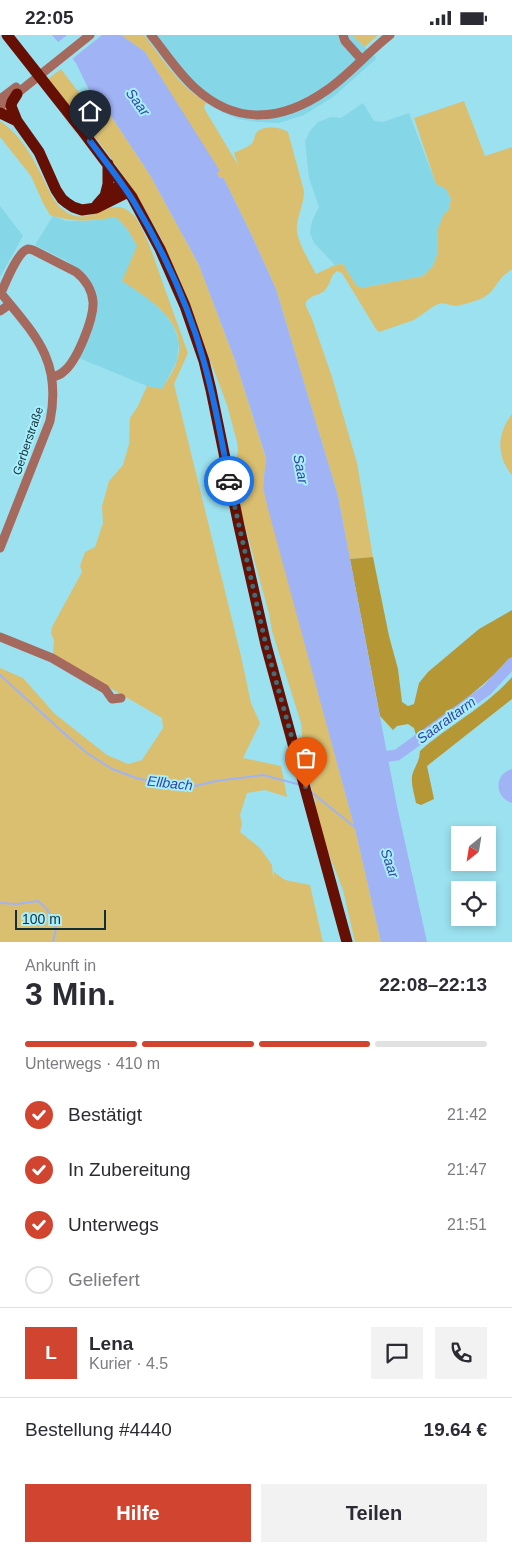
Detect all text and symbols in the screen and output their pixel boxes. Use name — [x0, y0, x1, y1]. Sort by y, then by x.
text: 22:05 — [25, 7, 74, 28]
water label: Saar — [123, 85, 154, 120]
pin — [69, 90, 111, 141]
icon: home — [76, 97, 104, 125]
street label: Gerberstraße — [10, 405, 46, 477]
water label: Saar — [290, 453, 312, 486]
courier — [204, 456, 254, 506]
icon: car — [215, 467, 243, 495]
water label: Saaraltarm — [414, 693, 479, 747]
pin — [285, 737, 327, 788]
icon: bag — [292, 744, 320, 772]
water label: Ellbach — [146, 773, 194, 793]
north arrow — [451, 826, 496, 871]
map controls — [451, 826, 496, 926]
water label: Saar — [378, 846, 403, 881]
button: locate — [451, 881, 496, 926]
scale bar — [15, 907, 106, 930]
text: 100 m — [22, 911, 61, 927]
text: Ankunft in — [25, 957, 96, 974]
text: 22:08–22:13 — [379, 974, 487, 995]
text: 3 Min. — [25, 976, 116, 1012]
text: Unterwegs · 410 m — [25, 1055, 160, 1072]
icon: check — [25, 1101, 53, 1129]
text: Bestätigt — [68, 1104, 142, 1125]
text: 21:42 — [447, 1106, 487, 1123]
icon: check — [25, 1156, 53, 1184]
text: In Zubereitung — [68, 1159, 191, 1180]
text: 21:47 — [447, 1161, 487, 1178]
icon: check — [25, 1211, 53, 1239]
text: Unterwegs — [68, 1214, 159, 1235]
text: 21:51 — [447, 1216, 487, 1233]
text: Geliefert — [68, 1269, 140, 1290]
button: chat — [371, 1327, 423, 1379]
button: phone — [435, 1327, 487, 1379]
text: Lena — [89, 1333, 133, 1354]
text: L — [45, 1342, 57, 1363]
text: Kurier · 4.5 — [89, 1355, 168, 1372]
text: Bestellung #4440 — [25, 1419, 172, 1440]
text: 19.64 € — [424, 1419, 487, 1440]
button: Hilfe — [25, 1484, 251, 1542]
button: Teilen — [261, 1484, 487, 1542]

